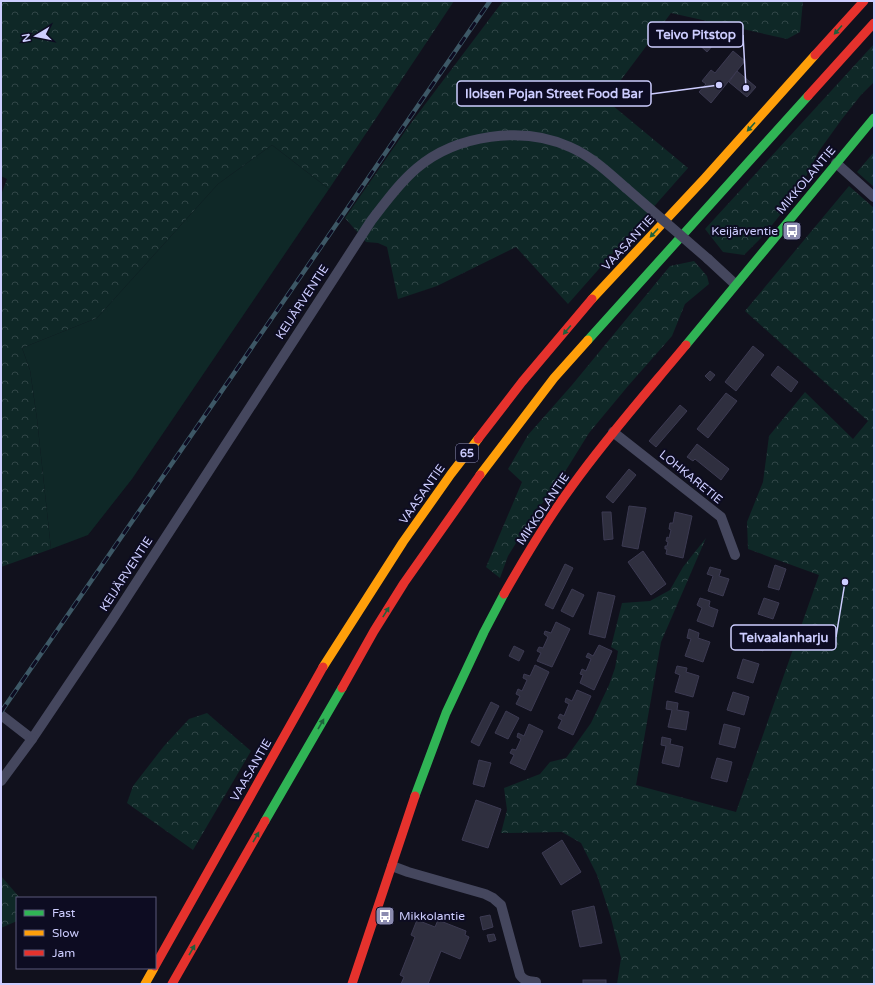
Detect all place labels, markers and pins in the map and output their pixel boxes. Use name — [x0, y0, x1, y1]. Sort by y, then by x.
callout: Teivo Pitstop — [648, 22, 743, 47]
callout: Iloisen Pojan Street Food Bar — [457, 81, 651, 106]
bus stop icon: Keijärventie — [781, 220, 803, 242]
place label: Keijärventie — [711, 224, 778, 238]
callout: Teivaalanharju — [731, 625, 836, 650]
bus stop icon: Mikkolantie — [374, 905, 396, 927]
place label: Mikkolantie — [399, 909, 465, 923]

